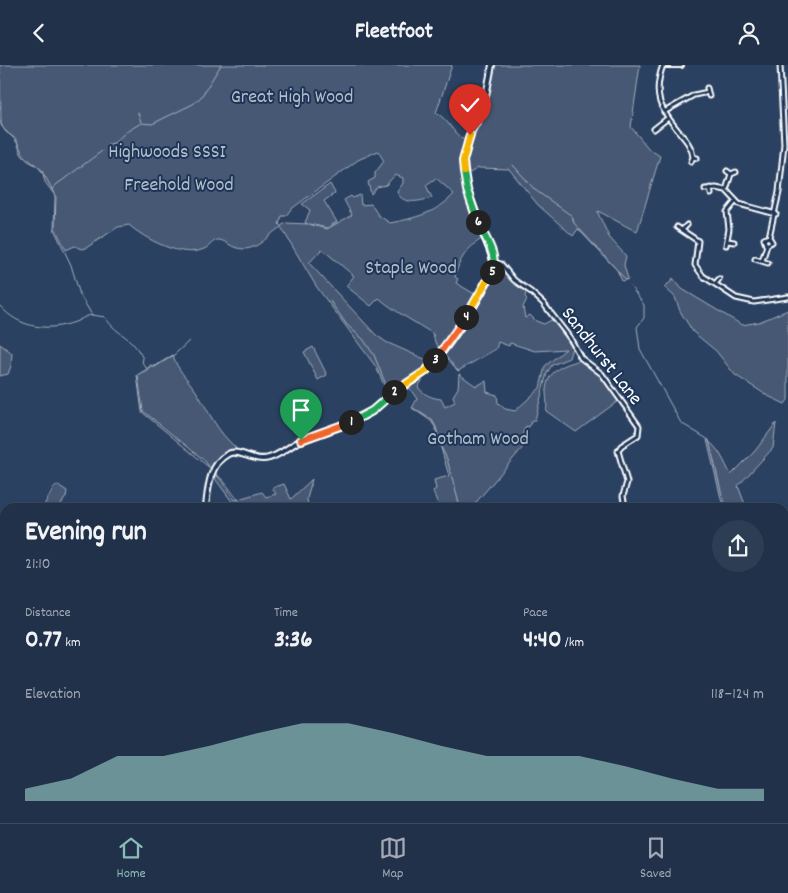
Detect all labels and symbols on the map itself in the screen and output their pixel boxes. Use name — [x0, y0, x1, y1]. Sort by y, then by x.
park label: Great High Wood — [231, 84, 353, 112]
pin — [449, 84, 491, 135]
park label: Highwoods SSSI — [108, 139, 226, 167]
park label: Freehold Wood — [124, 172, 234, 200]
pin: 6 — [466, 209, 490, 235]
park label: Staple Wood — [365, 255, 457, 283]
pin: 5 — [480, 259, 504, 285]
street label: Sandhurst Lane — [553, 302, 648, 412]
pin: 4 — [454, 305, 478, 329]
pin: 3 — [422, 347, 448, 373]
pin: 2 — [382, 379, 406, 405]
pin — [280, 389, 322, 440]
pin: 1 — [338, 409, 364, 435]
park label: Gotham Wood — [427, 426, 529, 454]

